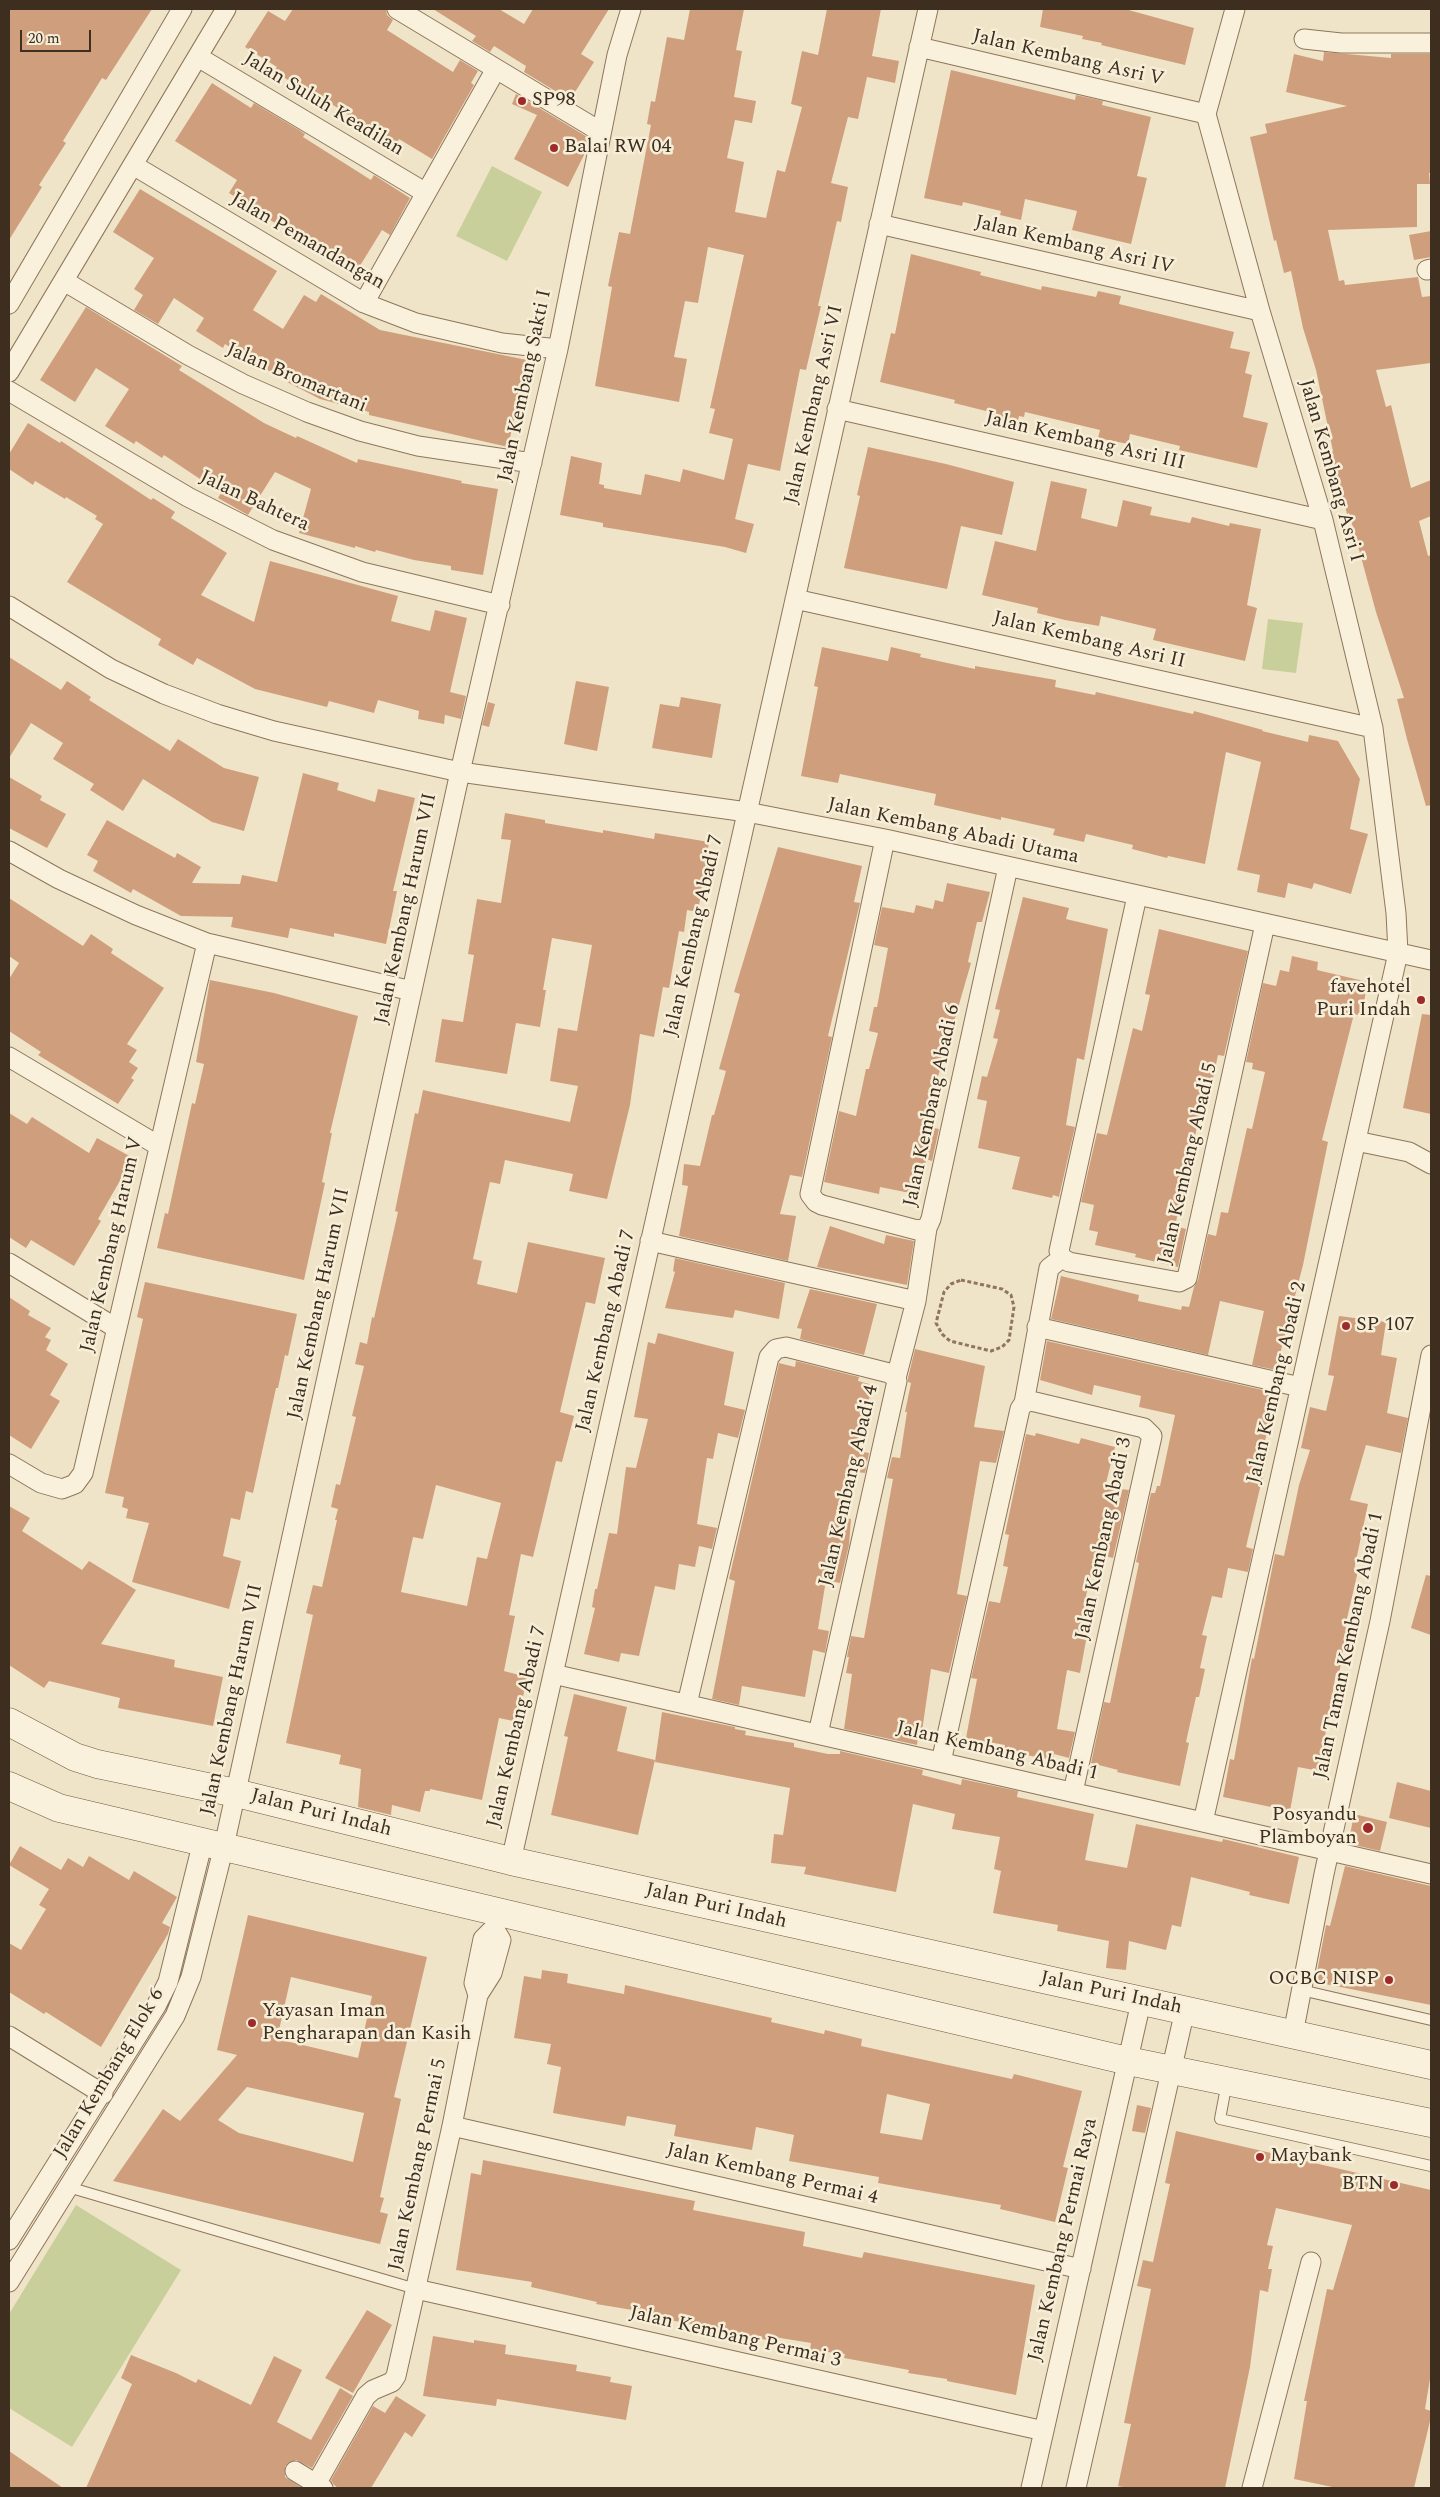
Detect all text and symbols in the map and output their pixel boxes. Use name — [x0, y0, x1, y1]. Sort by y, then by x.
scale bar — [22, 20, 94, 52]
street label: Jalan Kembang Asri V — [970, 25, 1166, 93]
text: 20 m — [28, 27, 60, 50]
street label: Jalan Suluh Keadilan — [238, 48, 408, 162]
place label: SP98 — [532, 89, 575, 113]
marker: SP98 — [516, 95, 528, 107]
place label: Balai RW 04 — [564, 136, 671, 160]
marker: Balai RW 04 — [548, 142, 560, 154]
street label: Jalan Pemandangan — [225, 188, 389, 296]
street label: Jalan Kembang Asri IV — [972, 211, 1176, 281]
street label: Jalan Kembang Sakti I — [494, 288, 558, 484]
street label: Jalan Kembang Asri VI — [780, 303, 850, 507]
street label: Jalan Bromartani — [222, 339, 370, 419]
street label: Jalan Kembang Asri I — [1292, 377, 1368, 565]
street label: Jalan Kembang Asri III — [983, 407, 1187, 477]
street label: Jalan Bahtera — [195, 466, 313, 538]
street label: Jalan Kembang Asri II — [991, 607, 1187, 675]
street label: Jalan Kembang Harum VII — [371, 791, 443, 1027]
street label: Jalan Kembang Abadi Utama — [825, 794, 1081, 870]
street label: Jalan Kembang Abadi 7 — [660, 833, 730, 1039]
place label: favehotel Puri Indah — [1316, 976, 1411, 1023]
marker: favehotel Puri Indah — [1415, 994, 1427, 1006]
street label: Jalan Kembang Abadi 6 — [900, 1003, 966, 1209]
street label: Jalan Kembang Abadi 5 — [1154, 1061, 1224, 1267]
street label: Jalan Kembang Harum V — [77, 1135, 149, 1355]
street label: Jalan Kembang Harum VII — [284, 1186, 356, 1422]
street label: Jalan Kembang Abadi 7 — [572, 1228, 642, 1434]
street label: Jalan Kembang Abadi 2 — [1243, 1280, 1313, 1486]
place label: SP 107 — [1356, 1314, 1414, 1338]
marker: SP 107 — [1340, 1320, 1352, 1332]
street label: Jalan Kembang Abadi 4 — [815, 1383, 885, 1589]
street label: Jalan Kembang Abadi 3 — [1072, 1436, 1138, 1642]
street label: Jalan Taman Kembang Abadi 1 — [1310, 1510, 1390, 1782]
street label: Jalan Kembang Harum VII — [197, 1582, 269, 1818]
street label: Jalan Kembang Abadi 7 — [483, 1624, 553, 1830]
street label: Jalan Kembang Abadi 1 — [894, 1717, 1100, 1787]
street label: Jalan Puri Indah — [248, 1785, 394, 1843]
place label: Posyandu Plamboyan — [1258, 1804, 1357, 1851]
marker: Posyandu Plamboyan — [1361, 1821, 1375, 1835]
street label: Jalan Puri Indah — [643, 1879, 789, 1935]
street label: Jalan Puri Indah — [1038, 1967, 1184, 2021]
place label: OCBC NISP — [1269, 1968, 1379, 1992]
marker: OCBC NISP — [1383, 1974, 1395, 1986]
street label: Jalan Kembang Elok 6 — [50, 1985, 170, 2163]
place label: Yayasan Iman Pengharapan dan Kasih — [262, 2000, 471, 2047]
marker: Yayasan Iman Pengharapan dan Kasih — [246, 2017, 258, 2029]
street label: Jalan Kembang Permai 5 — [385, 2057, 453, 2273]
street label: Jalan Kembang Permai Raya — [1024, 2116, 1104, 2364]
street label: Jalan Kembang Permai 4 — [664, 2139, 880, 2211]
place label: Maybank — [1270, 2145, 1352, 2169]
marker: Maybank — [1254, 2151, 1266, 2163]
place label: BTN — [1341, 2173, 1384, 2197]
marker: BTN — [1388, 2179, 1400, 2191]
street label: Jalan Kembang Permai 3 — [627, 2302, 843, 2374]

